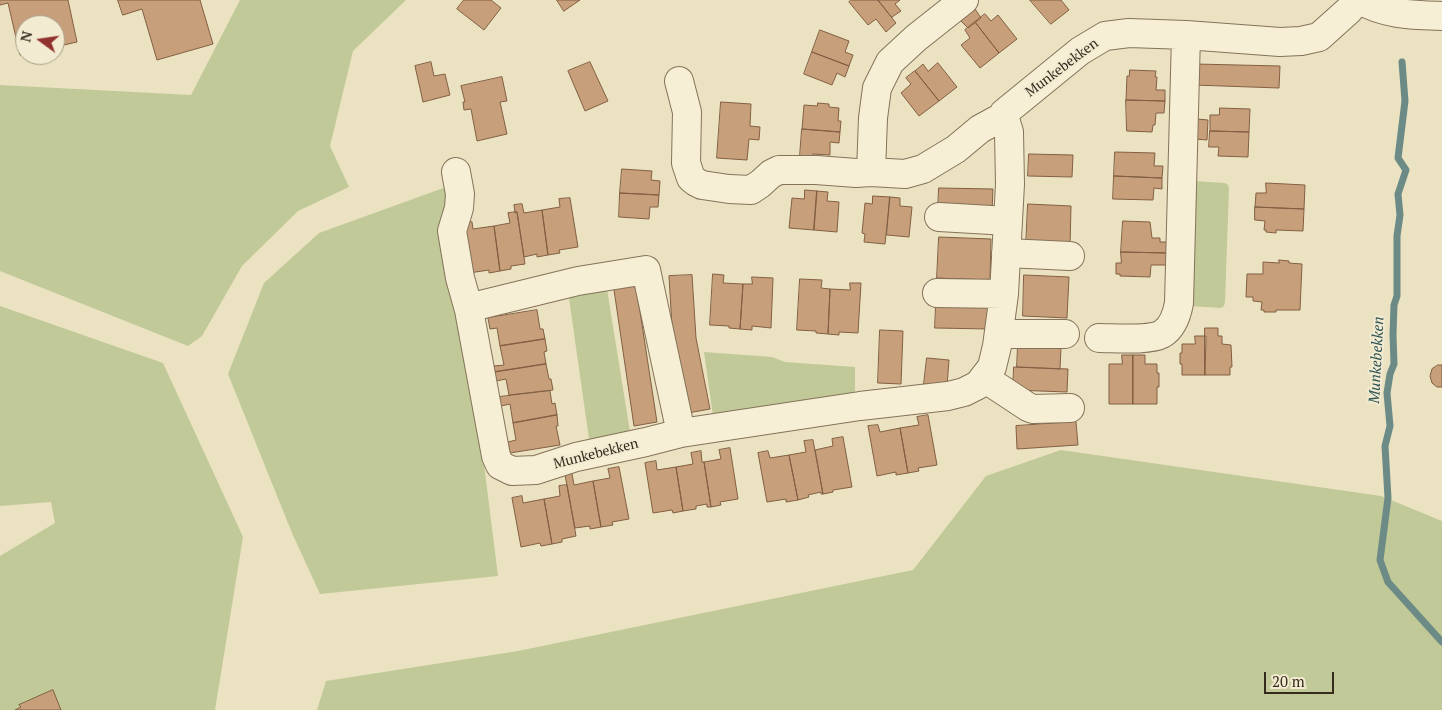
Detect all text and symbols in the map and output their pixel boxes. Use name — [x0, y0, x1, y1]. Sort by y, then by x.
north arrow — [15, 15, 65, 65]
text: N — [15, 29, 36, 44]
street label: Munkebekken — [1022, 35, 1102, 101]
water label: Munkebekken — [1366, 316, 1388, 404]
street label: Munkebekken — [552, 435, 640, 473]
scale bar — [1267, 662, 1337, 694]
text: 20 m — [1272, 671, 1305, 691]

